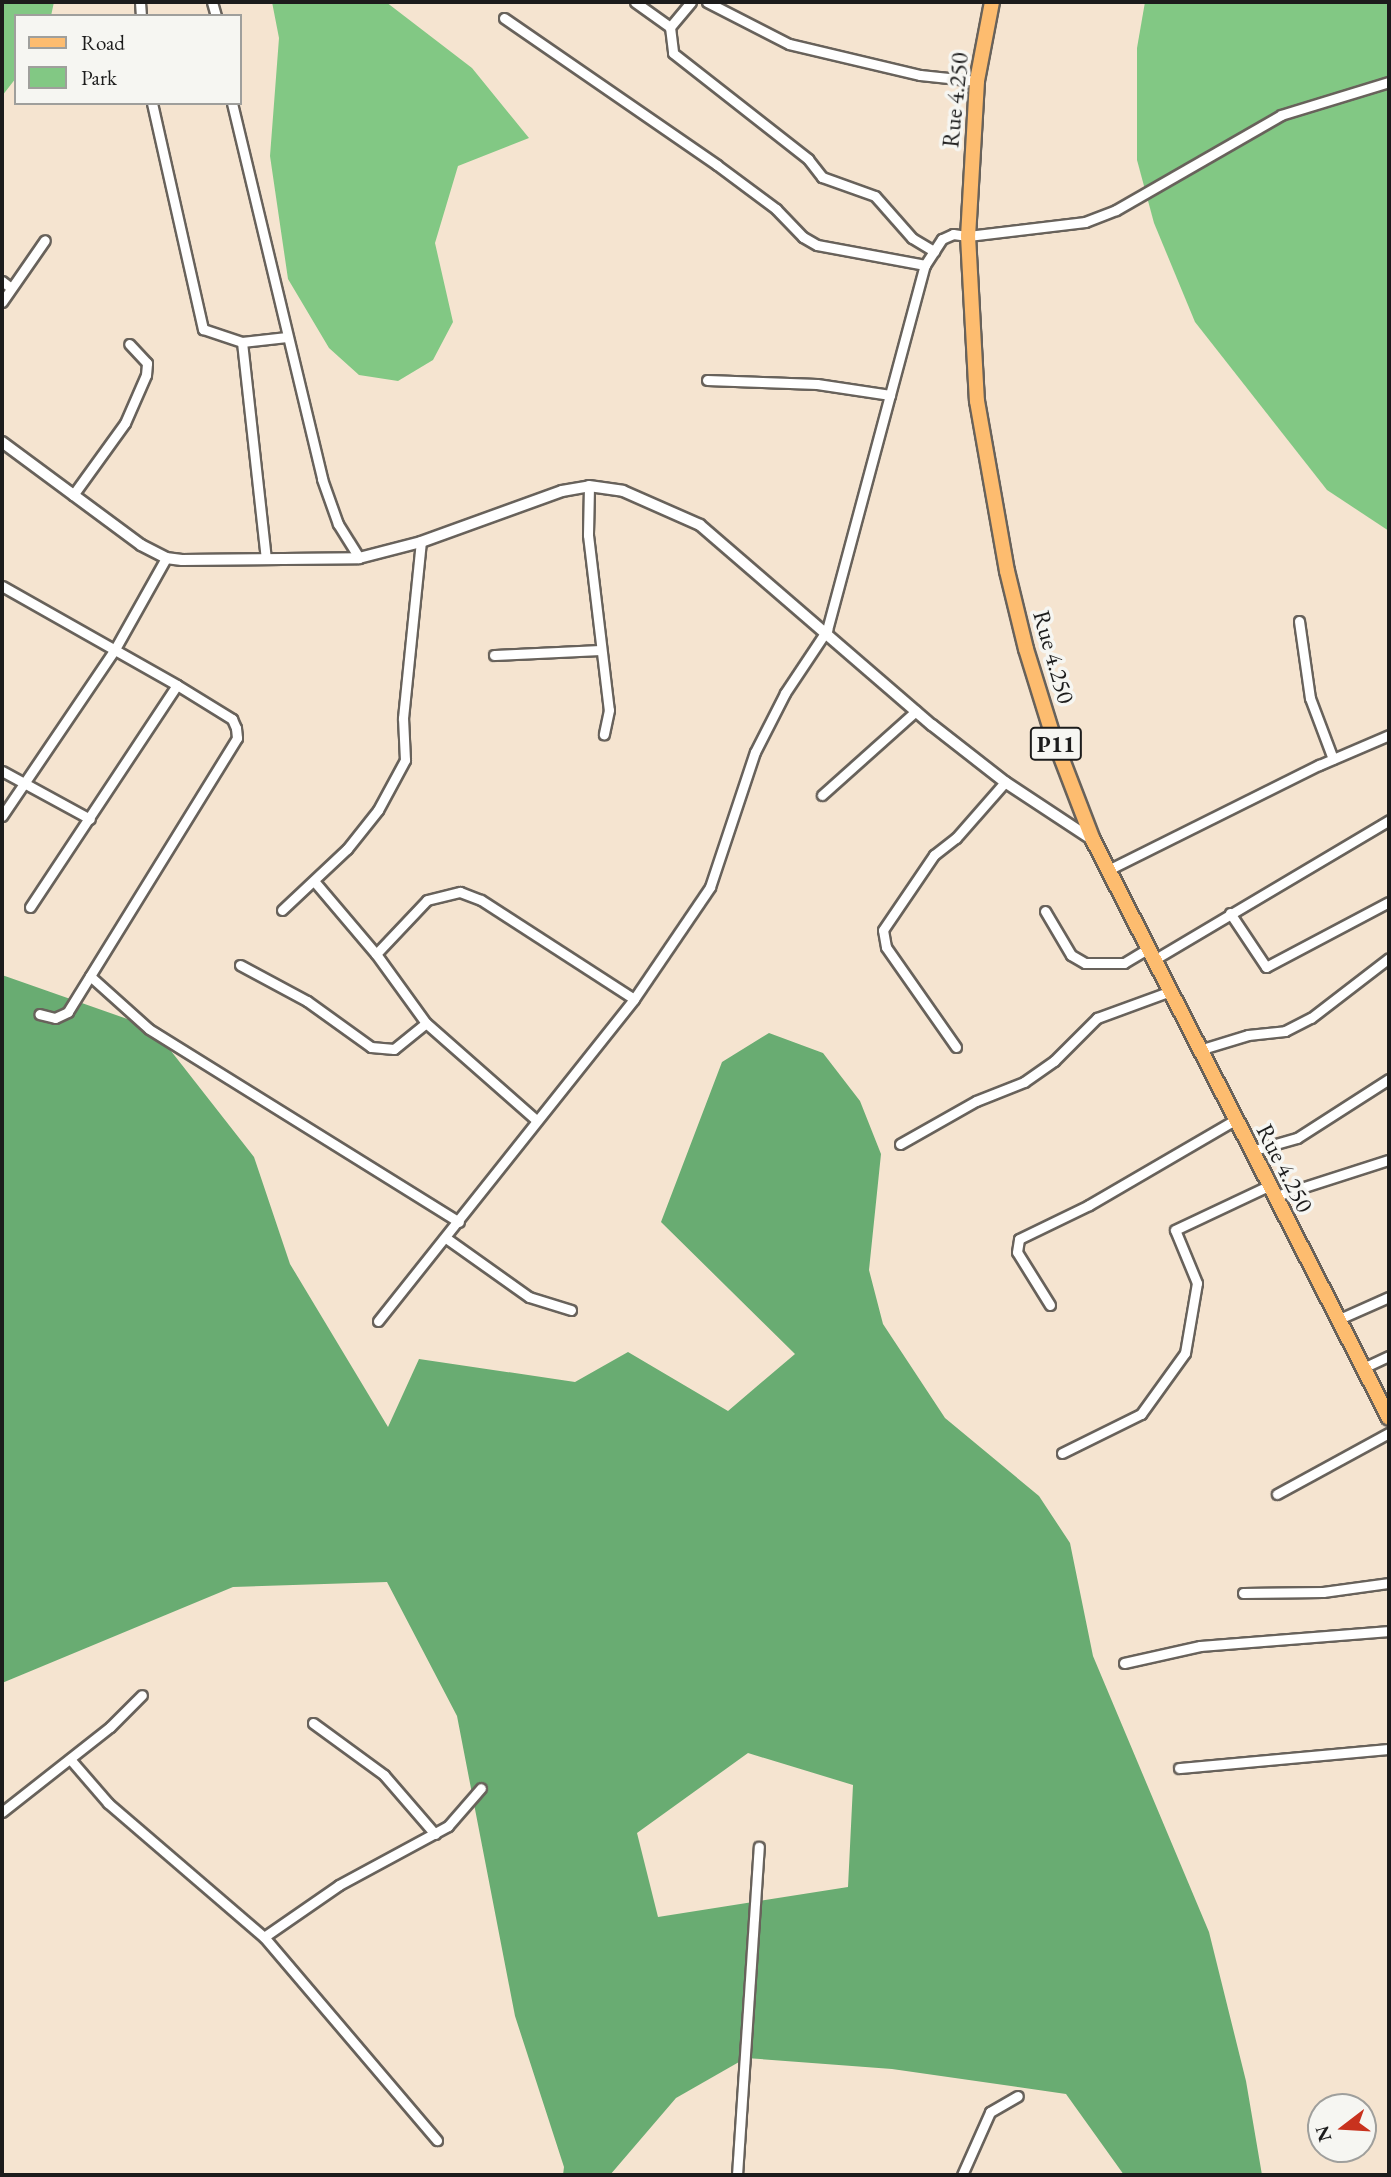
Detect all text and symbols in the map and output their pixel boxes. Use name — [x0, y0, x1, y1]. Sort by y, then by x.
legend — [14, 14, 242, 105]
text: Road — [81, 29, 125, 56]
street label: Rue 4.250 — [936, 51, 974, 149]
text: Park — [81, 64, 117, 91]
street label: Rue 4.250 — [1027, 607, 1081, 707]
road number: P11 — [1030, 724, 1082, 764]
street label: Rue 4.250 — [1250, 1119, 1320, 1217]
north arrow — [1307, 2093, 1377, 2163]
text: N — [1309, 2123, 1338, 2145]

